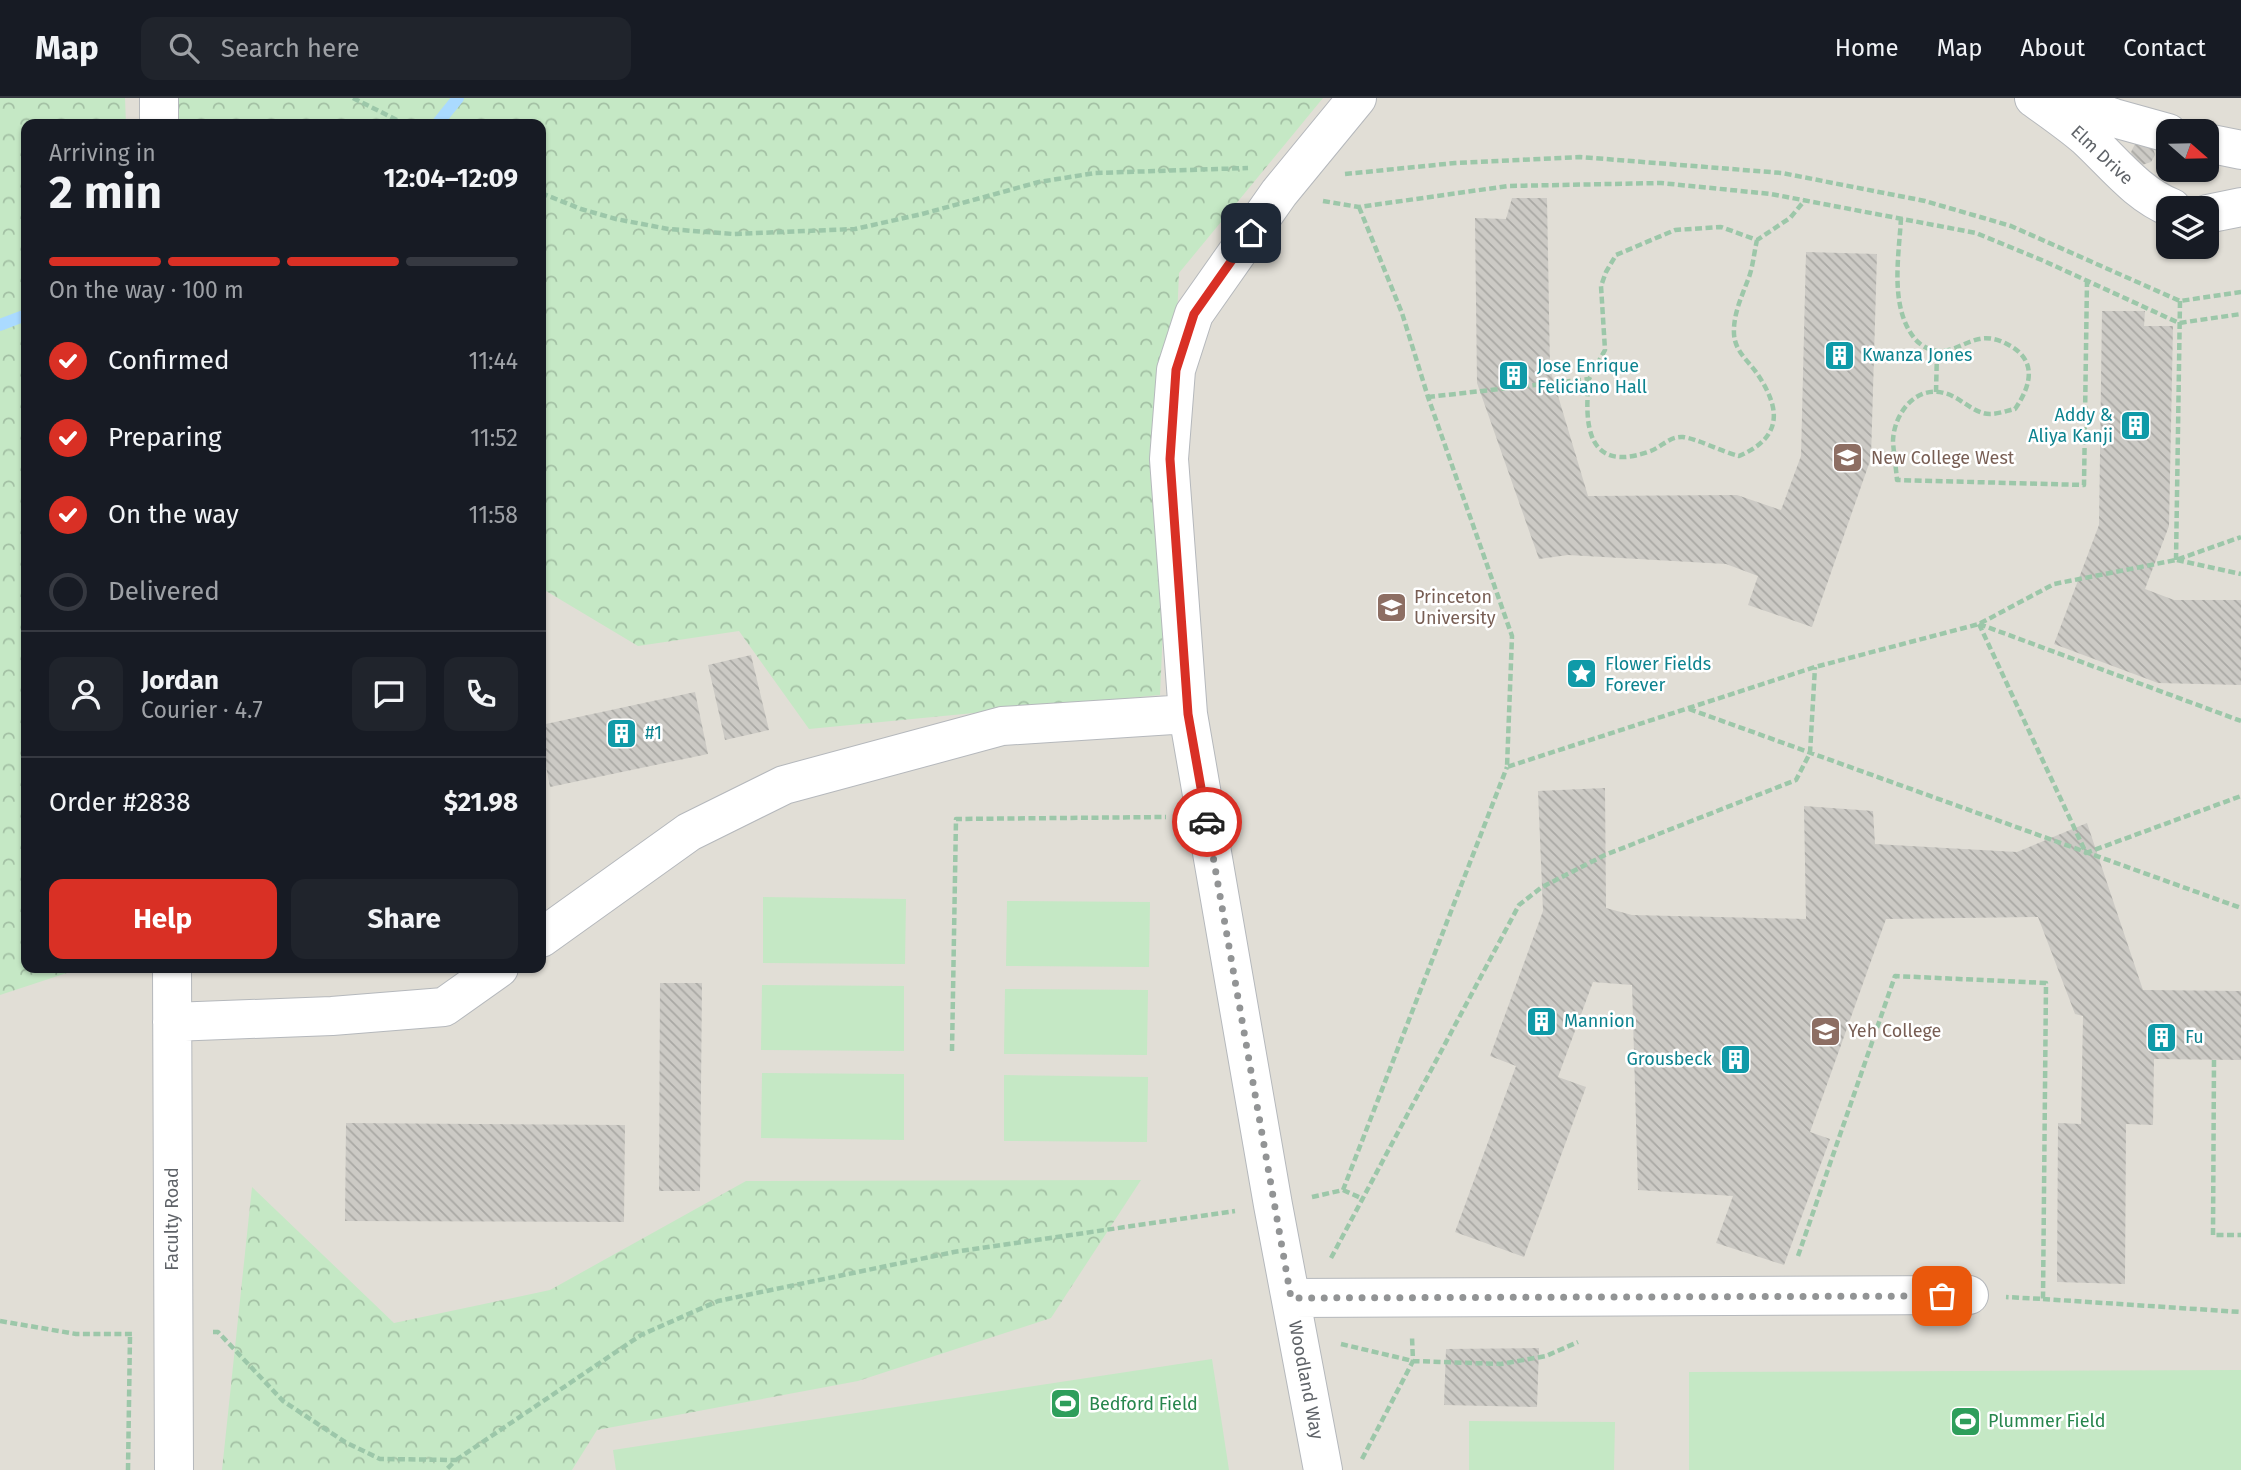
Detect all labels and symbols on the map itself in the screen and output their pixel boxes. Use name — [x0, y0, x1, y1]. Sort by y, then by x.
north arrow — [2156, 119, 2219, 182]
street label: Elm Drive — [2066, 121, 2138, 189]
pin — [1221, 203, 1281, 263]
building icon: Kwanza Jones — [1822, 338, 1856, 372]
place label: Kwanza Jones — [1862, 344, 1972, 366]
place label: Jose Enrique Feliciano Hall — [1537, 355, 1647, 398]
building icon: Jose Enrique Feliciano Hall — [1497, 359, 1531, 393]
place label: Addy & Aliya Kanji — [2028, 404, 2113, 447]
building icon: Addy & Aliya Kanji — [2119, 408, 2153, 442]
school or university icon: New College West — [1831, 441, 1865, 475]
place label: New College West — [1871, 447, 2015, 469]
place label: Princeton University — [1414, 586, 1496, 629]
school or university icon: Princeton University — [1374, 590, 1408, 624]
place label: Flower Fields Forever — [1605, 653, 1711, 696]
place icon: Flower Fields Forever — [1565, 657, 1599, 691]
building icon: #1 — [605, 716, 639, 750]
place label: #1 — [645, 722, 662, 744]
courier — [1172, 787, 1242, 857]
building icon: Mannion — [1524, 1004, 1558, 1038]
place label: Mannion — [1564, 1010, 1635, 1032]
school or university icon: Yeh College — [1808, 1014, 1842, 1048]
place label: Yeh College — [1848, 1020, 1941, 1042]
building icon: Fu — [2145, 1020, 2179, 1054]
place label: Fu — [2185, 1026, 2204, 1048]
building icon: Grousbeck — [1718, 1042, 1752, 1076]
place label: Grousbeck — [1627, 1048, 1713, 1070]
street label: Faculty Road — [161, 1167, 183, 1271]
pin — [1912, 1266, 1972, 1326]
street label: Woodland Way — [1284, 1319, 1328, 1441]
sports icon: Bedford Field — [1049, 1387, 1083, 1421]
place label: Bedford Field — [1089, 1393, 1198, 1415]
sports icon: Plummer Field — [1948, 1404, 1982, 1438]
place label: Plummer Field — [1988, 1410, 2105, 1432]

